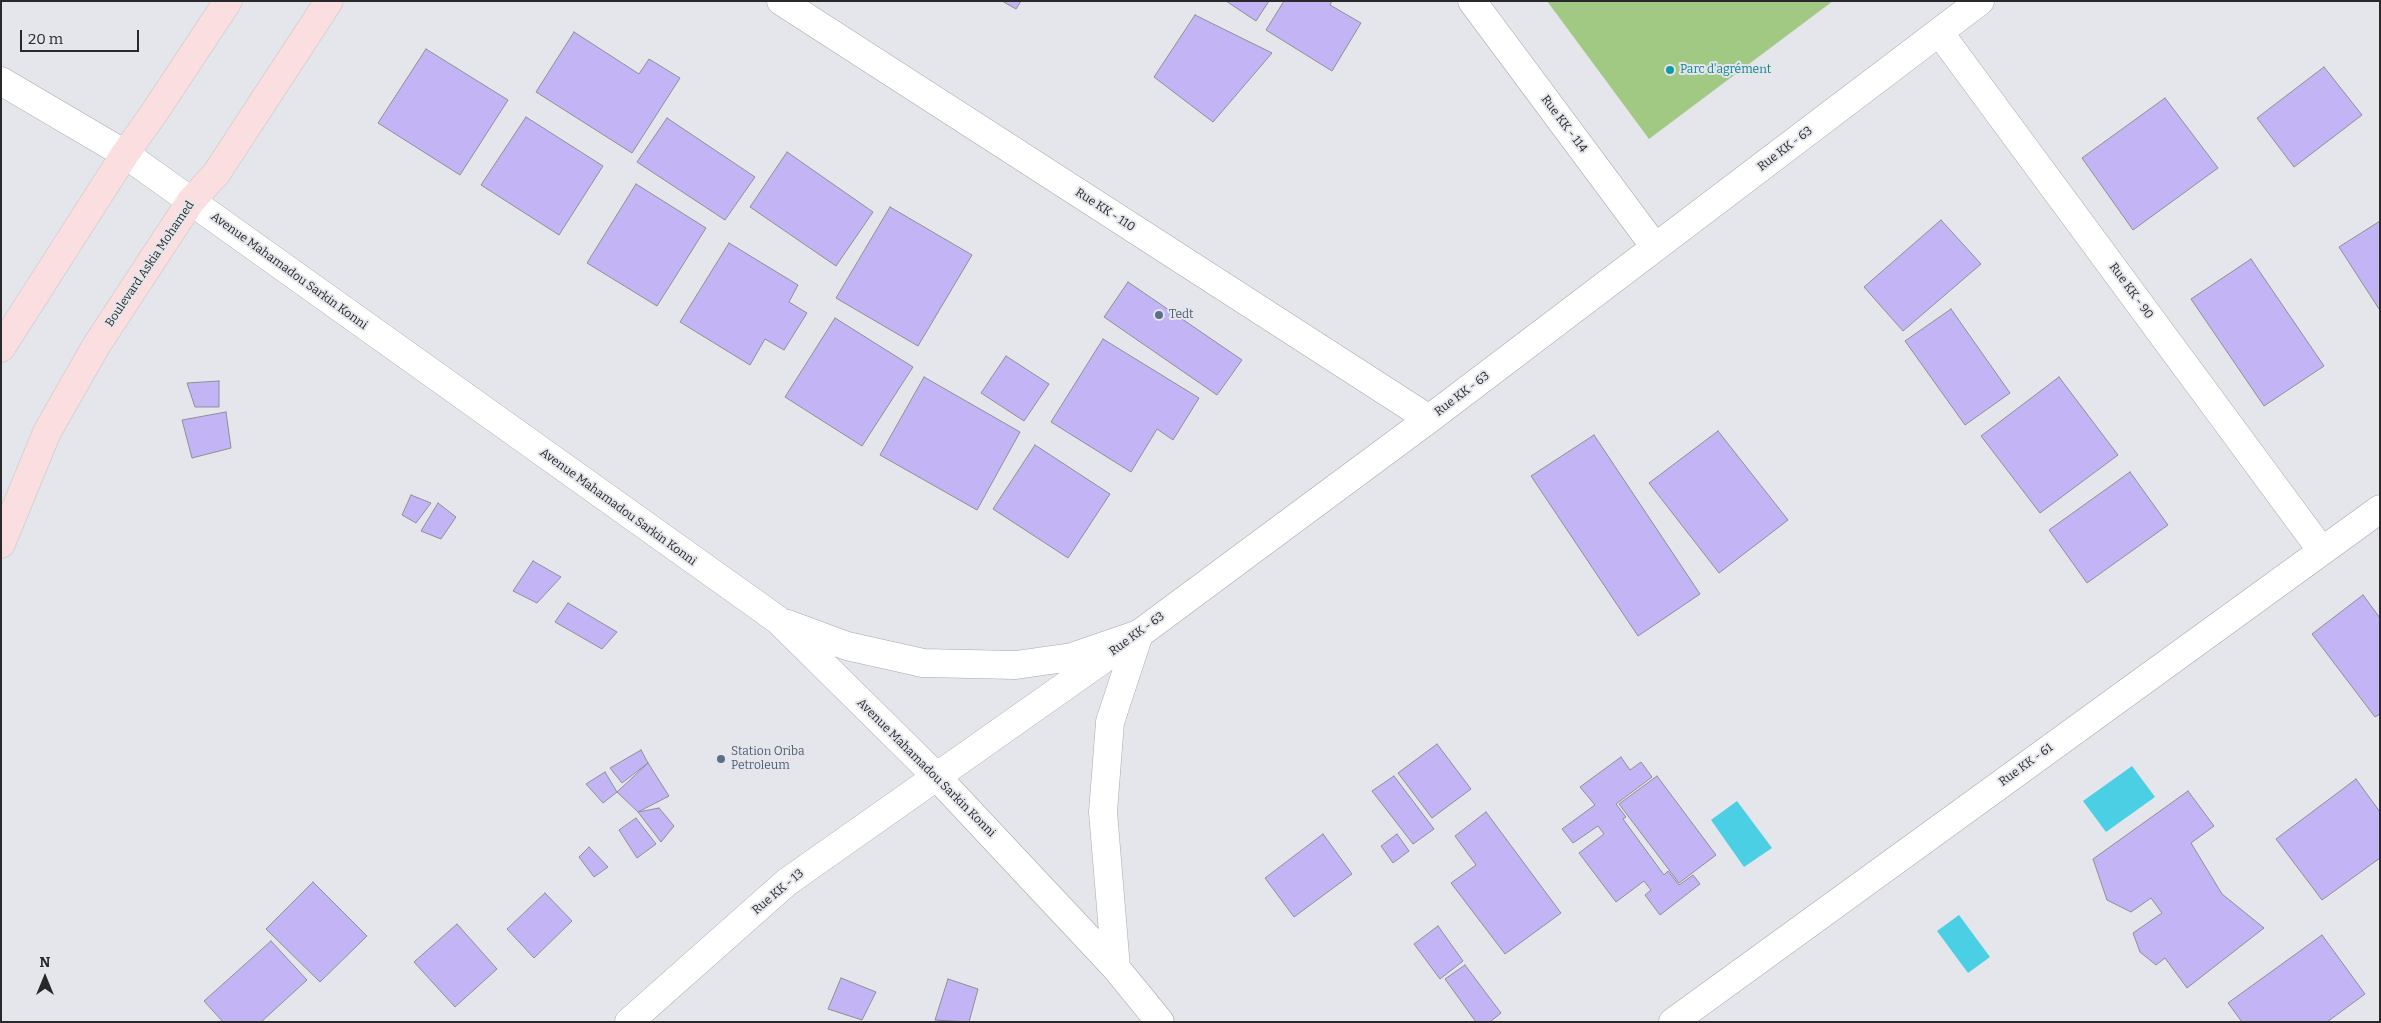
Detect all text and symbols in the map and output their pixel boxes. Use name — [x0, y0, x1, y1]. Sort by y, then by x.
scale bar — [22, 20, 141, 52]
text: 20 m — [28, 30, 63, 48]
place label: Parc d'agrément — [1680, 63, 1771, 77]
marker: Parc d'agrément — [1664, 64, 1676, 76]
street label: Rue KK - 114 — [1538, 93, 1590, 155]
street label: Rue KK - 63 — [1755, 124, 1815, 174]
street label: Rue KK - 110 — [1072, 185, 1138, 235]
street label: Boulevard Askia Mohamed — [103, 198, 197, 330]
street label: Avenue Mahamadou Sarkin Konni — [208, 209, 370, 333]
street label: Rue KK - 90 — [2106, 260, 2156, 322]
place label: Tedt — [1169, 308, 1193, 322]
marker: Tedt — [1153, 309, 1165, 321]
street label: Rue KK - 63 — [1432, 369, 1492, 419]
street label: Avenue Mahamadou Sarkin Konni — [537, 445, 699, 569]
street label: Rue KK - 63 — [1107, 609, 1167, 659]
street label: Avenue Mahamadou Sarkin Konni — [854, 696, 998, 840]
street label: Rue KK - 61 — [1996, 741, 2056, 789]
place label: Station Oriba Petroleum — [731, 745, 805, 773]
marker: Station Oriba Petroleum — [715, 753, 727, 765]
street label: Rue KK - 13 — [749, 866, 807, 918]
north arrow — [20, 953, 70, 1003]
text: N — [40, 954, 50, 971]

